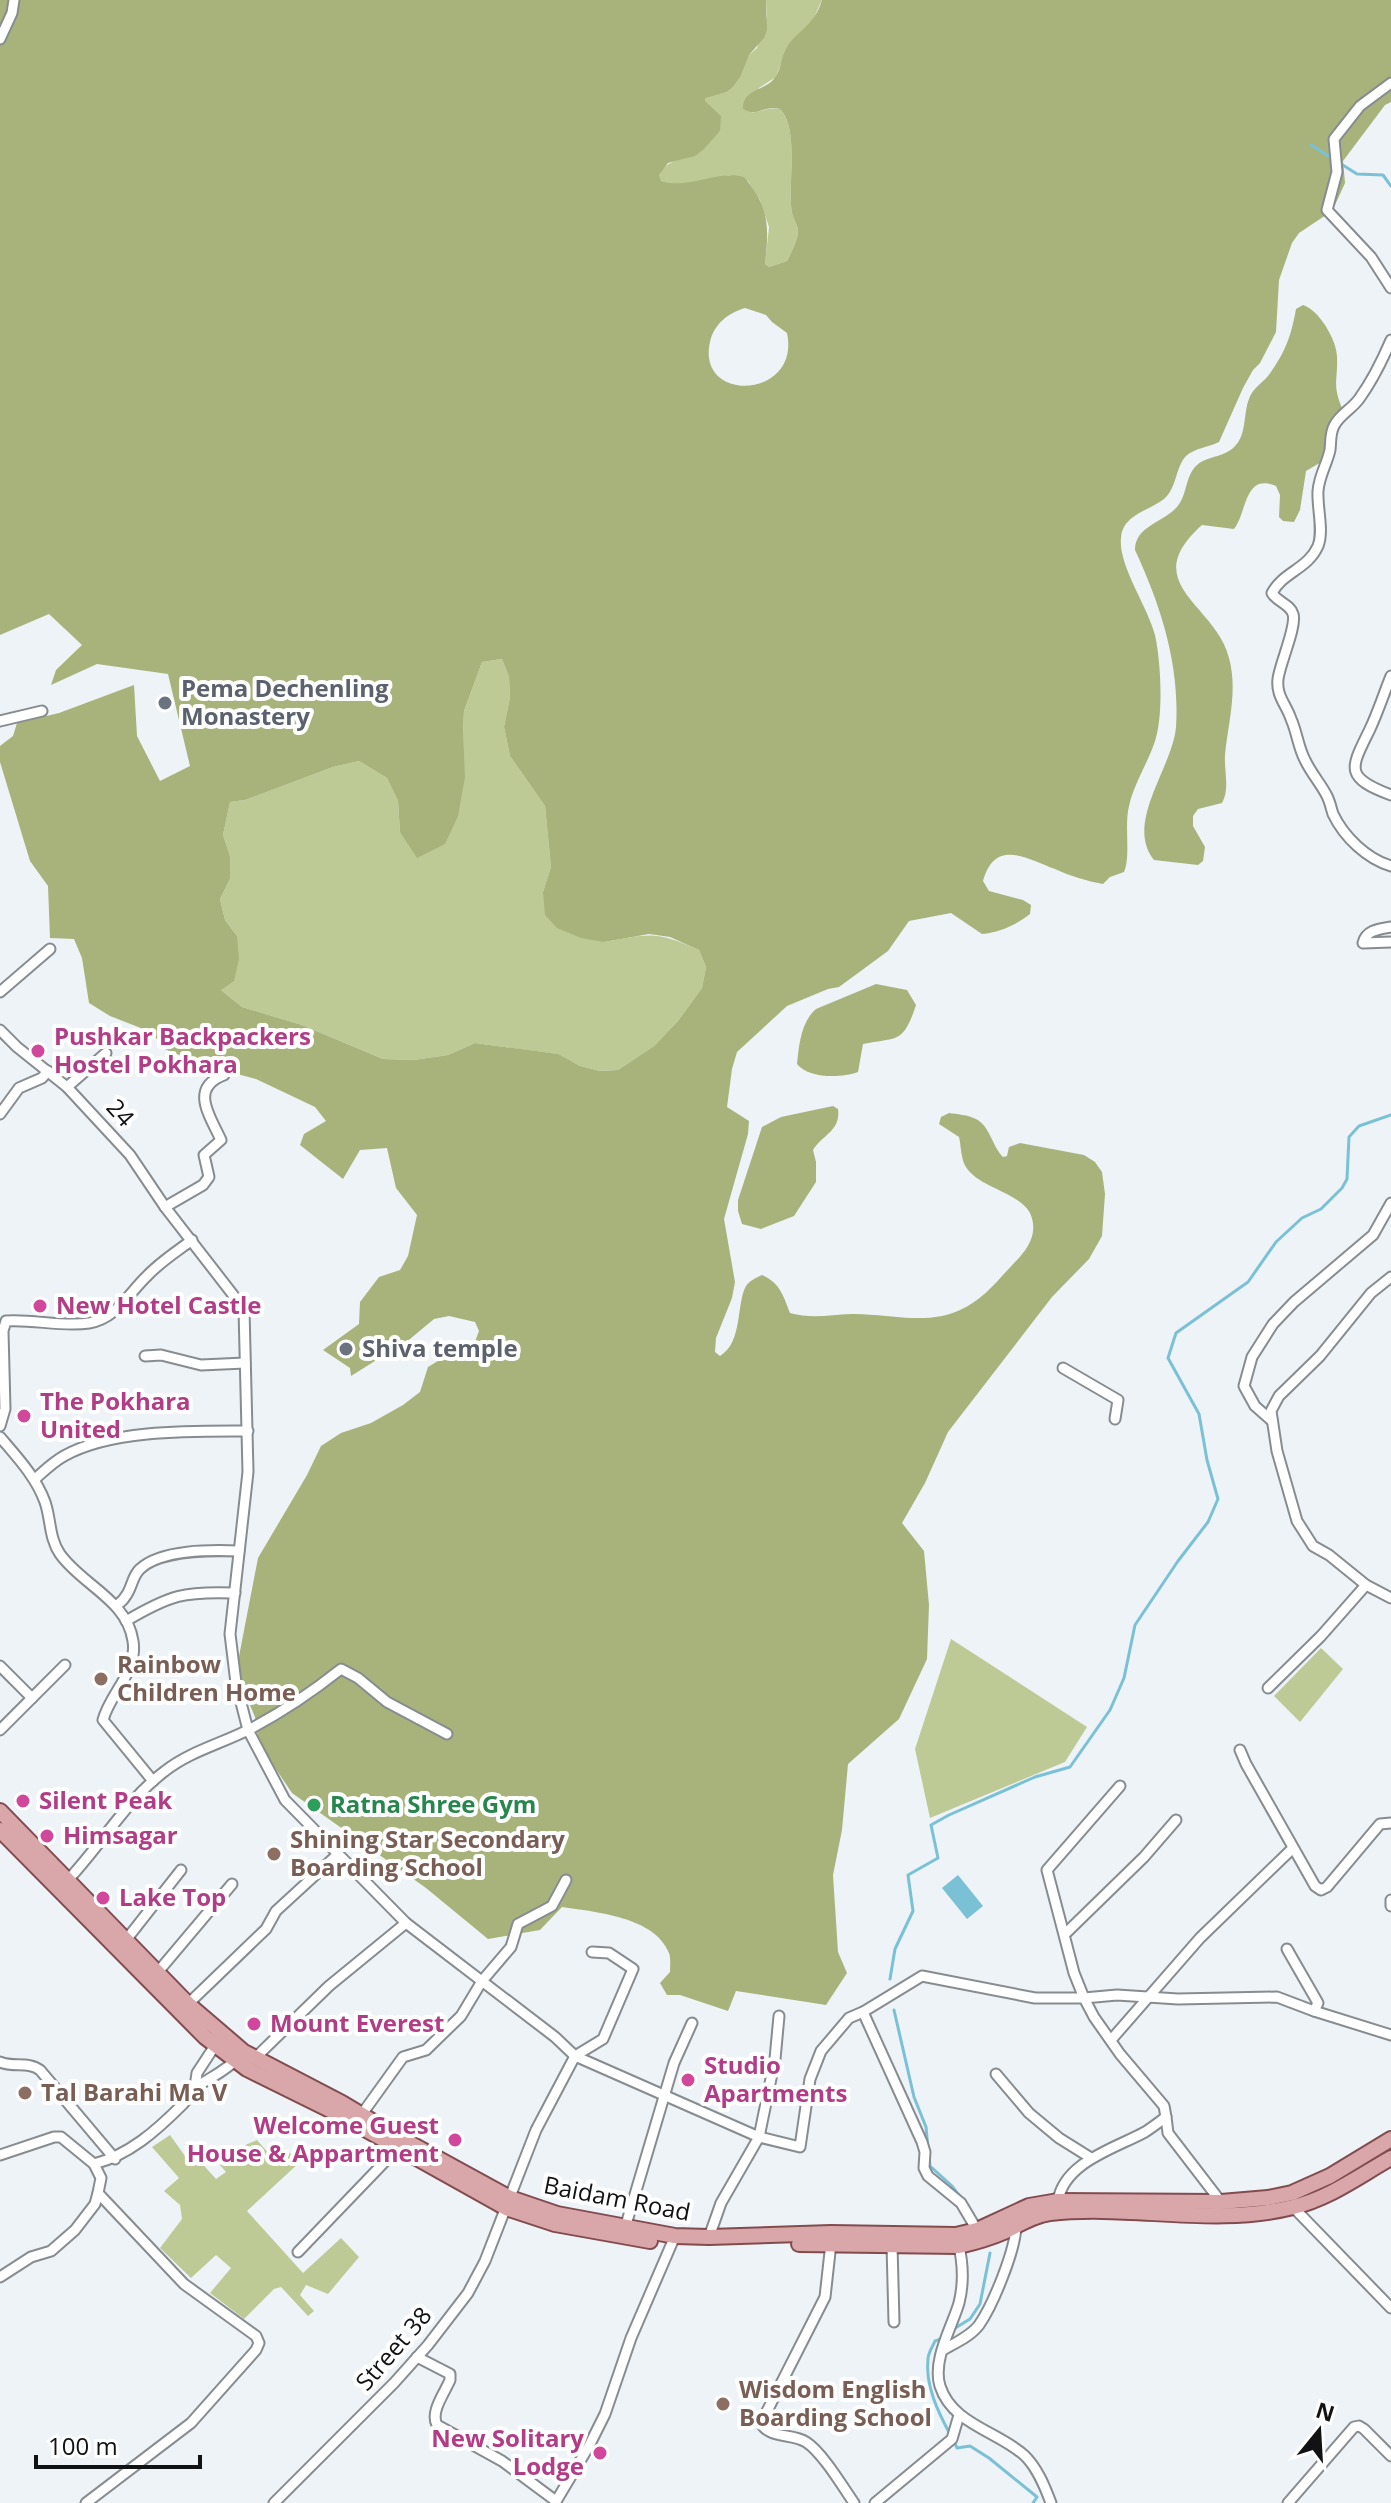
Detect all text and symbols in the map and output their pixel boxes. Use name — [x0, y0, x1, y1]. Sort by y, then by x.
place label: Pema Dechenling Monastery — [181, 671, 389, 732]
marker: Pema Dechenling Monastery — [156, 694, 174, 712]
place label: Pushkar Backpackers Hostel Pokhara — [54, 1019, 311, 1080]
marker: Pushkar Backpackers Hostel Pokhara — [29, 1042, 47, 1060]
street label: 24 — [100, 1091, 143, 1133]
place label: New Hotel Castle — [56, 1288, 262, 1321]
marker: New Hotel Castle — [31, 1297, 49, 1315]
place label: Shiva temple — [362, 1331, 518, 1364]
marker: Shiva temple — [337, 1340, 355, 1358]
place label: The Pokhara United — [40, 1384, 191, 1445]
marker: The Pokhara United — [15, 1407, 33, 1425]
place label: Rainbow Children Home — [117, 1647, 296, 1708]
marker: Rainbow Children Home — [92, 1670, 110, 1688]
place label: Silent Peak — [39, 1783, 172, 1816]
place label: Ratna Shree Gym — [330, 1787, 536, 1820]
marker: Silent Peak — [14, 1792, 32, 1810]
marker: Ratna Shree Gym — [305, 1796, 323, 1814]
place label: Himsagar — [63, 1818, 178, 1851]
place label: Shining Star Secondary Boarding School — [290, 1822, 565, 1883]
marker: Himsagar — [38, 1827, 56, 1845]
marker: Shining Star Secondary Boarding School — [265, 1845, 283, 1863]
place label: Lake Top — [119, 1880, 226, 1913]
marker: Lake Top — [94, 1889, 112, 1907]
place label: Mount Everest — [270, 2006, 444, 2039]
marker: Mount Everest — [245, 2015, 263, 2033]
place label: Studio Apartments — [704, 2048, 847, 2109]
marker: Studio Apartments — [679, 2071, 697, 2089]
place label: Tal Barahi Ma V — [41, 2075, 228, 2108]
marker: Tal Barahi Ma V — [16, 2084, 34, 2102]
place label: Welcome Guest House & Appartment — [187, 2108, 439, 2169]
marker: Welcome Guest House & Appartment — [446, 2131, 464, 2149]
street label: Baidam Road — [541, 2167, 693, 2228]
street label: Street 38 — [347, 2299, 438, 2397]
place label: Wisdom English Boarding School — [739, 2372, 932, 2433]
north arrow — [1279, 2391, 1359, 2471]
text: N — [1312, 2394, 1339, 2428]
marker: Wisdom English Boarding School — [714, 2395, 732, 2413]
scale bar — [36, 2419, 200, 2469]
place label: New Solitary Lodge — [431, 2421, 584, 2482]
text: 100 m — [48, 2429, 118, 2462]
marker: New Solitary Lodge — [591, 2444, 609, 2462]

